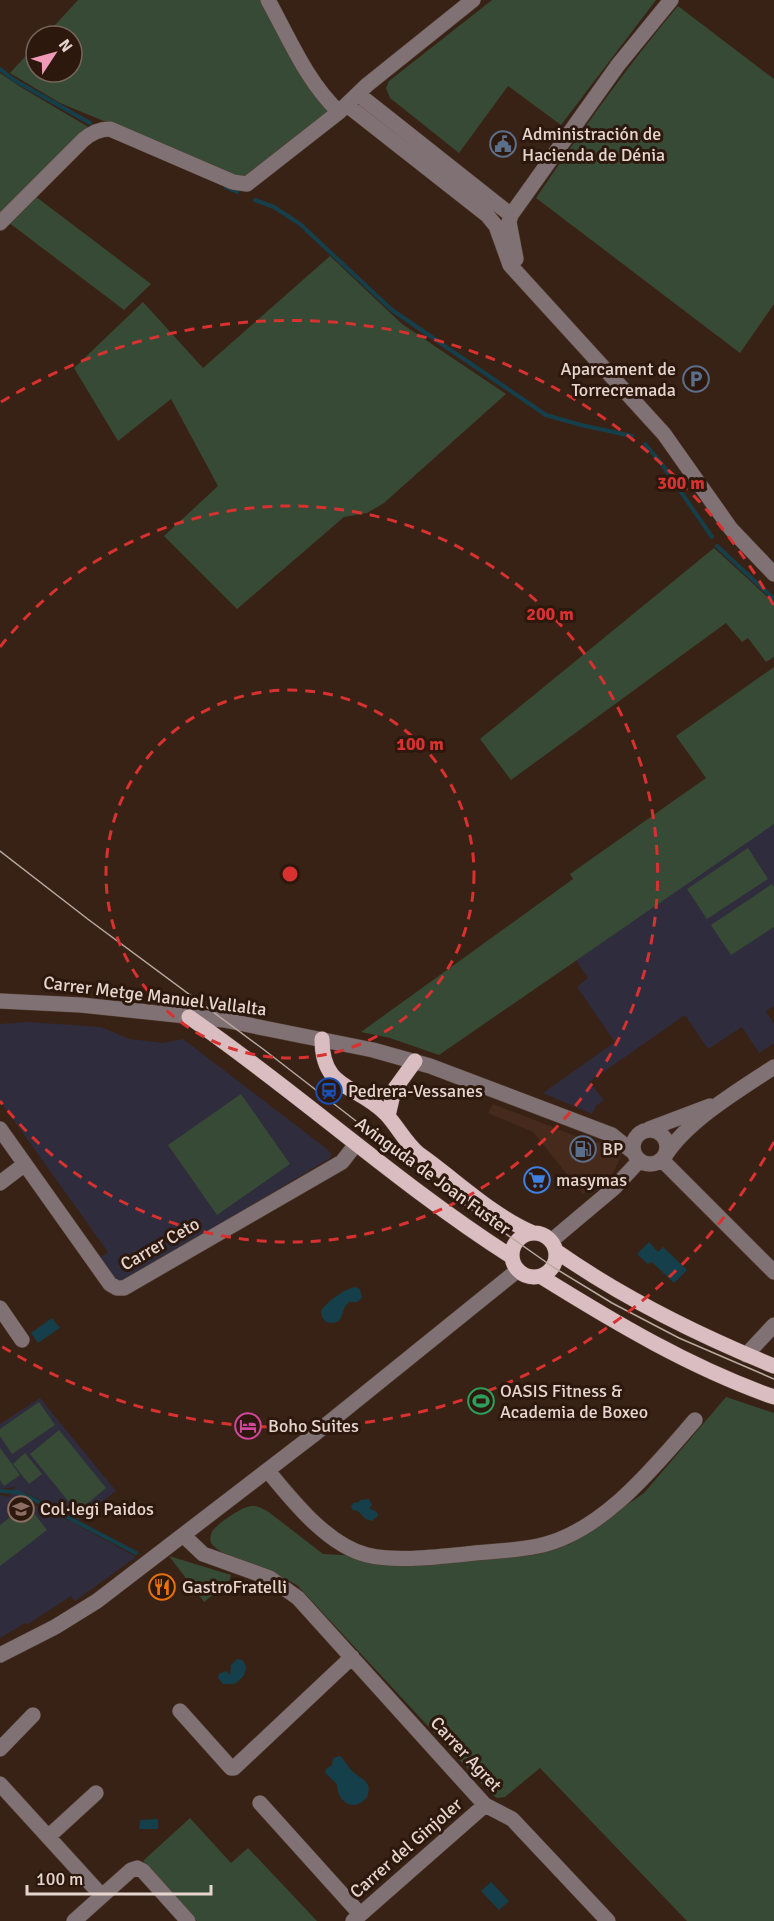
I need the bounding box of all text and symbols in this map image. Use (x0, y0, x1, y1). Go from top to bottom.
north arrow (24, 24, 84, 84)
text: N (54, 35, 77, 56)
place label: Administración de Hacienda de Dénia (522, 123, 665, 166)
public building icon: Administración de Hacienda de Dénia (488, 129, 518, 159)
place label: Aparcament de Torrecremada (560, 358, 676, 401)
parking icon: Aparcament de Torrecremada (681, 364, 711, 394)
text: 300 m (657, 472, 705, 494)
text: 200 m (526, 603, 574, 625)
text: 100 m (396, 733, 444, 755)
centre of rings (280, 864, 300, 884)
street label: Carrer Metge Manuel Vallalta (42, 971, 268, 1021)
station icon: Pedrera-Vessanes (314, 1076, 344, 1106)
place label: Pedrera-Vessanes (348, 1080, 483, 1102)
street label: Avinguda de Joan Fuster (351, 1112, 515, 1240)
fuel station icon: BP (568, 1134, 598, 1164)
place label: BP (602, 1138, 623, 1160)
supermarket icon: masymas (522, 1165, 552, 1195)
place label: masymas (556, 1169, 627, 1191)
street label: Carrer Ceto (117, 1213, 203, 1275)
place label: OASIS Fitness & Academia de Boxeo (500, 1380, 648, 1423)
sports icon: OASIS Fitness & Academia de Boxeo (466, 1386, 496, 1416)
hotel icon: Boho Suites (233, 1411, 263, 1441)
place label: Boho Suites (268, 1415, 359, 1437)
school or university icon: Col·legi Paidos (6, 1494, 36, 1524)
place label: Col·legi Paidos (40, 1498, 154, 1520)
restaurant icon: GastroFratelli (147, 1572, 177, 1602)
place label: GastroFratelli (182, 1576, 287, 1598)
street label: Carrer Agret (426, 1712, 506, 1796)
street label: Carrer del Ginjoler (345, 1793, 467, 1903)
scale bar (27, 1858, 212, 1896)
text: 100 m (36, 1868, 83, 1890)

